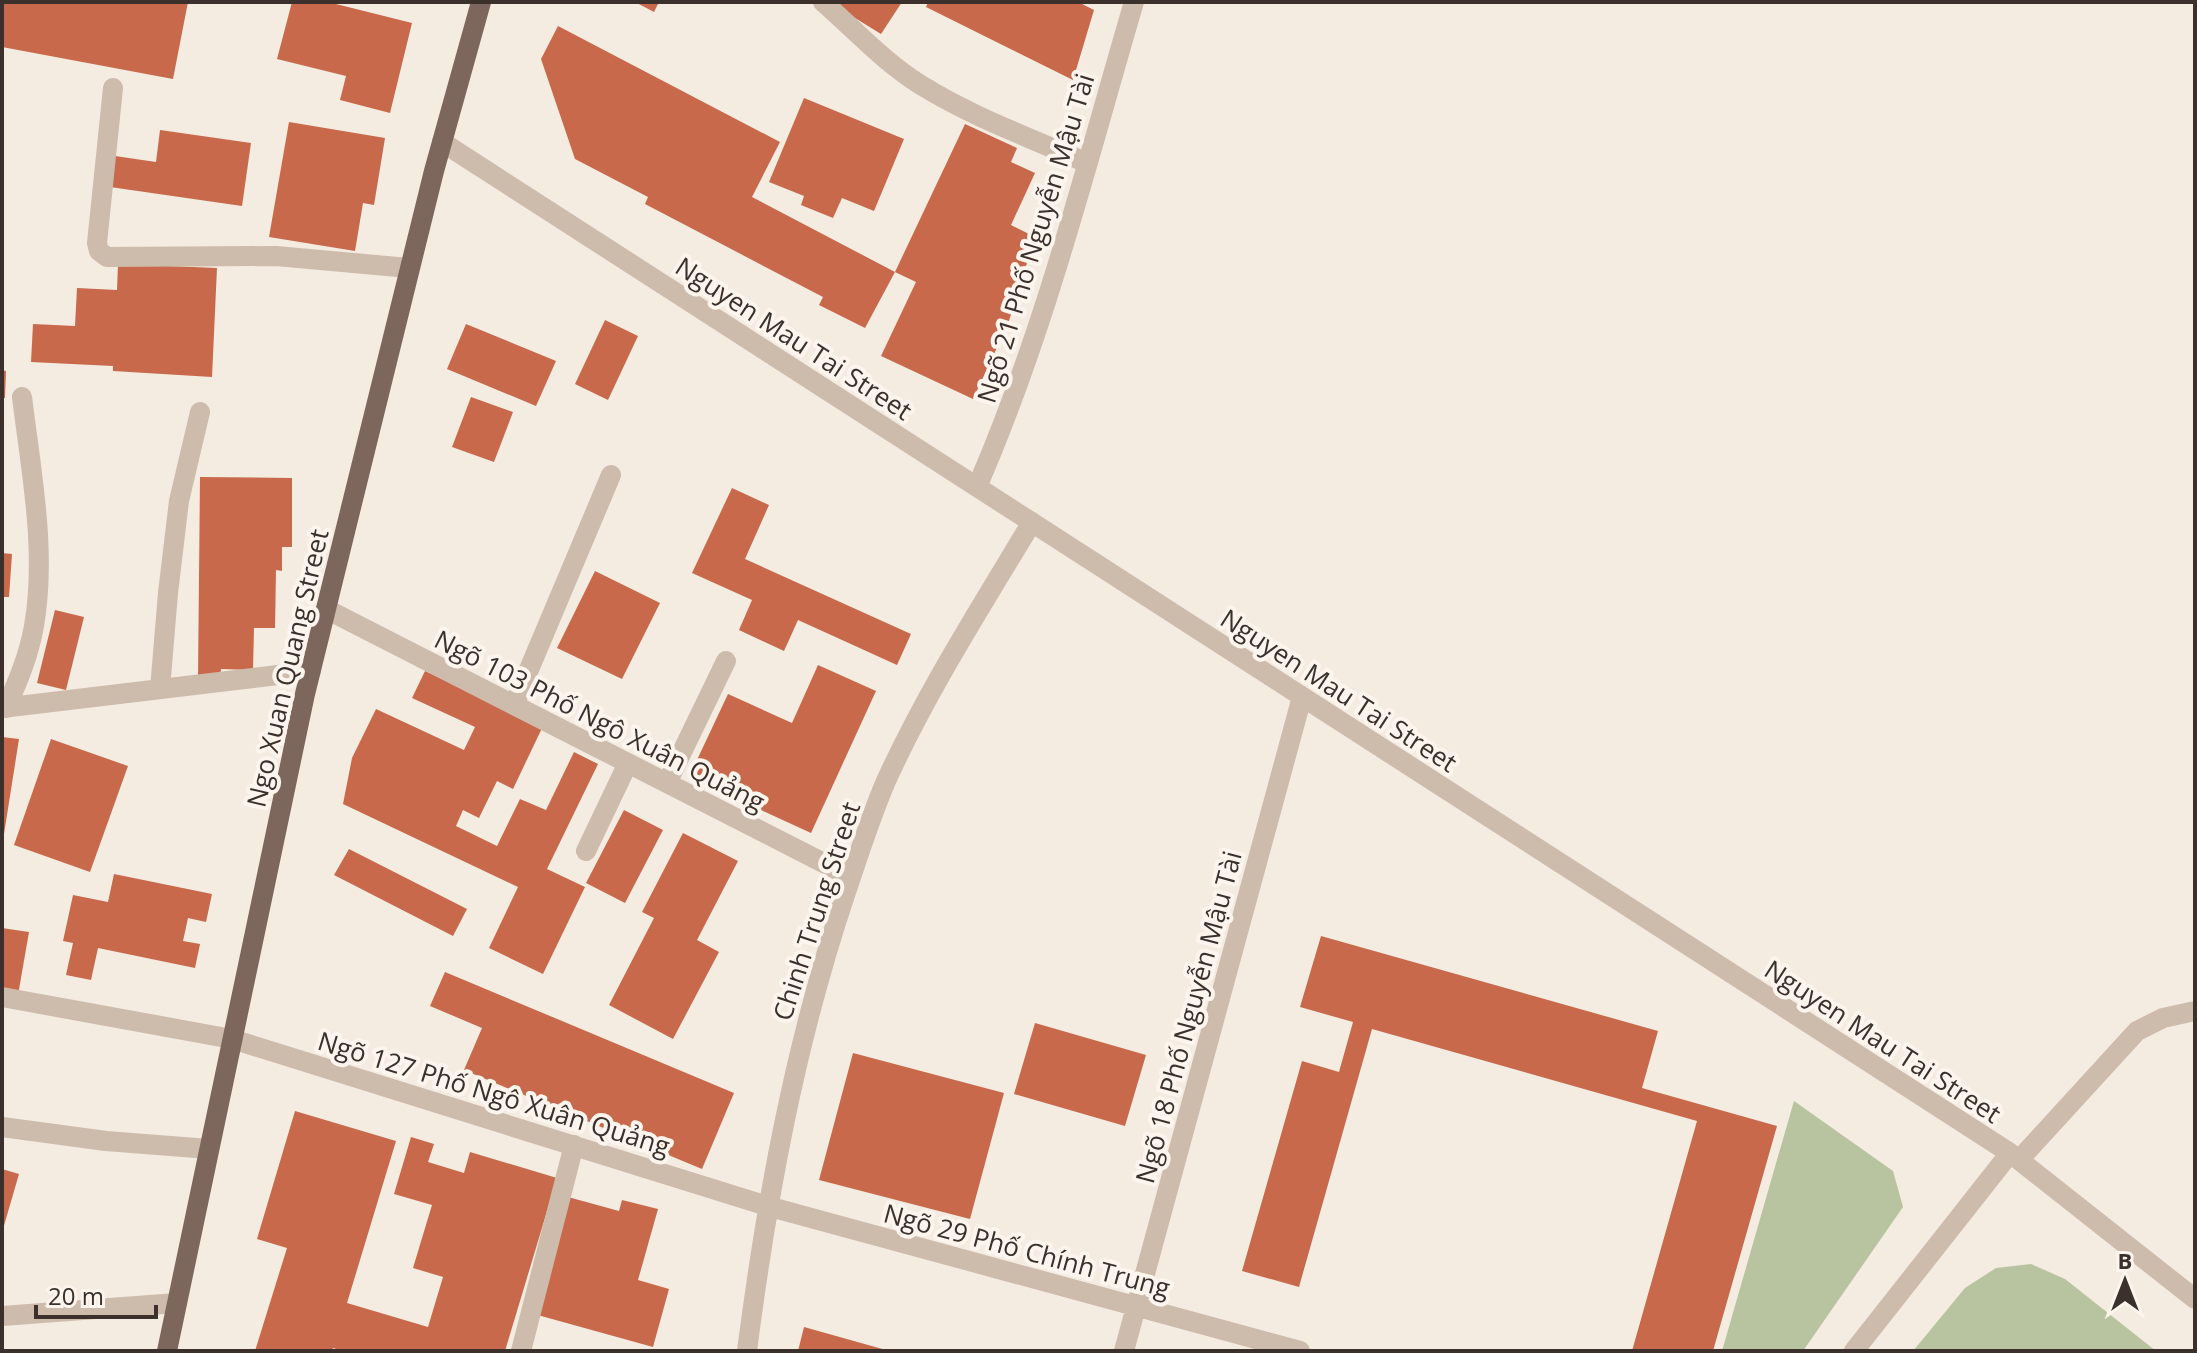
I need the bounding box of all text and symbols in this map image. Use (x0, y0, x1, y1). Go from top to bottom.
street label: Ngõ 21 Phố Nguyễn Mậu Tài (968, 69, 1102, 407)
street label: Nguyen Mau Tai Street (669, 248, 919, 428)
street label: Ngo Xuan Quang Street (237, 525, 337, 811)
street label: Nguyen Mau Tai Street (1214, 600, 1464, 780)
street label: Ngõ 103 Phố Ngô Xuân Quảng (429, 621, 771, 819)
street label: Chinh Trung Street (764, 797, 868, 1025)
street label: Ngõ 18 Phố Nguyễn Mậu Tài (1126, 847, 1250, 1187)
street label: Nguyen Mau Tai Street (1758, 951, 2008, 1131)
street label: Ngõ 127 Phố Ngô Xuân Quảng (314, 1022, 674, 1164)
street label: Ngõ 29 Phố Chính Trung (880, 1194, 1174, 1306)
north arrow (2085, 1241, 2165, 1321)
text: B (2118, 1245, 2132, 1275)
scale bar (36, 1269, 156, 1319)
text: 20 m (48, 1279, 104, 1312)

